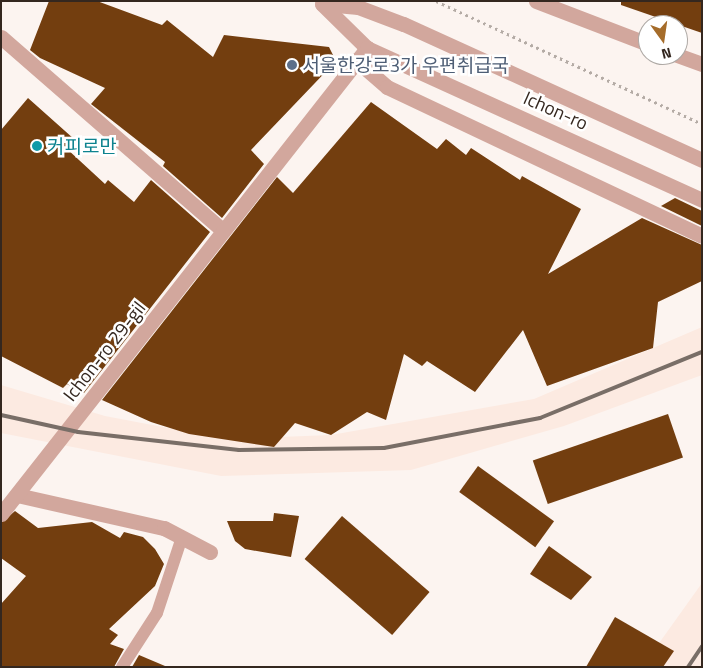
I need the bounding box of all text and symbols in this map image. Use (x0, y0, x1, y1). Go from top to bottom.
north arrow (638, 15, 688, 65)
text: N (659, 43, 674, 65)
place label: 서울한강로3가 우편취급국 (302, 54, 509, 76)
marker: 서울한강로3가 우편취급국 (286, 59, 298, 71)
street label: Ichon-ro (520, 86, 592, 134)
place label: 커피로만 (47, 135, 117, 157)
marker: 커피로만 (31, 140, 43, 152)
street label: Ichon-ro 29-gil (58, 297, 150, 405)

